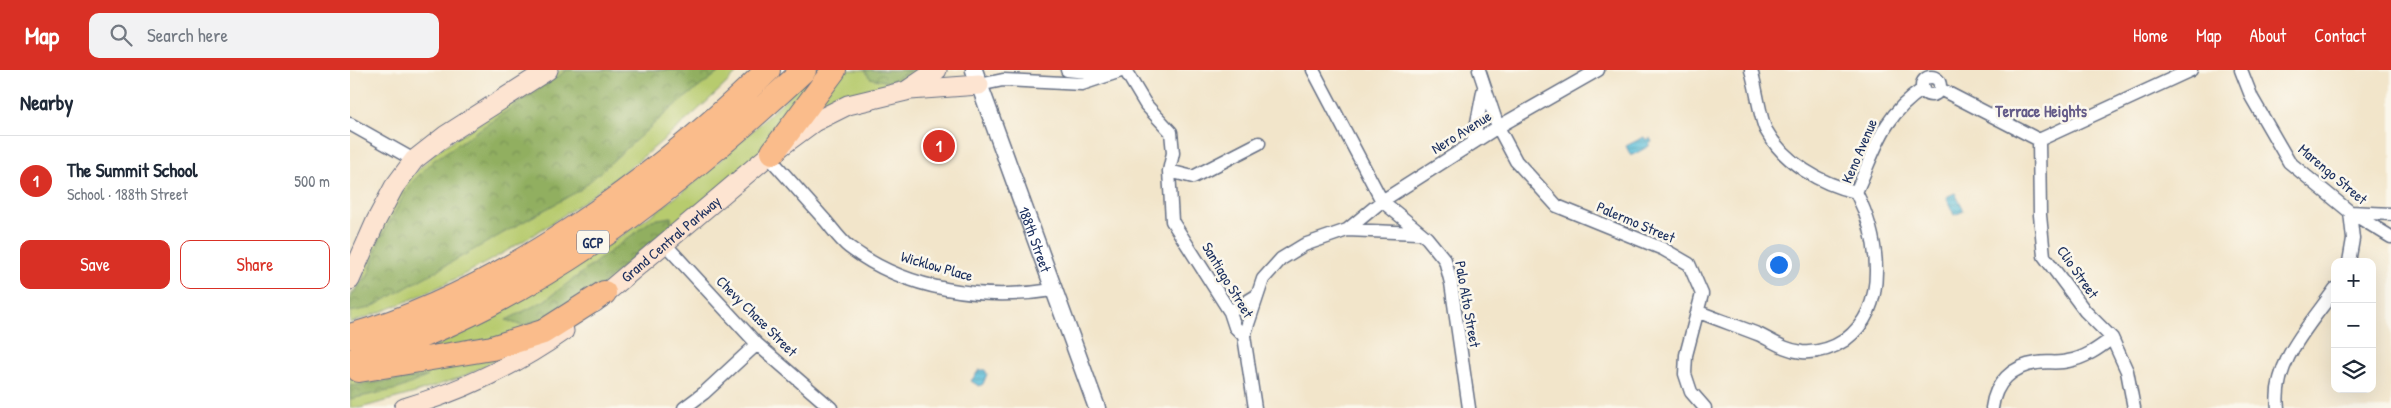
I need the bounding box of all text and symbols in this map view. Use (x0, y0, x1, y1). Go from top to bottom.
search box (89, 13, 439, 58)
text: Map (25, 19, 59, 51)
icon: search (107, 21, 135, 49)
text: Search here (147, 22, 228, 48)
text: Home (2133, 23, 2168, 48)
text: Map (2196, 23, 2221, 48)
text: About (2249, 23, 2286, 48)
text: Contact (2314, 23, 2366, 48)
text: Nearby (20, 88, 73, 117)
district label: Terrace Heights (1994, 100, 2088, 123)
street label: Nero Avenue (1427, 105, 1495, 159)
street label: Keno Avenue (1836, 116, 1882, 186)
pin: 1 (923, 127, 955, 165)
street label: Marengo Street (2294, 139, 2373, 210)
text: The Summit School (67, 157, 198, 183)
text: 1 (33, 170, 39, 192)
text: 500 m (294, 170, 330, 192)
text: School · 188th Street (67, 183, 188, 205)
street label: Grand Central Parkway (616, 190, 725, 287)
street label: Palermo Street (1593, 196, 1679, 248)
street label: 188th Street (1014, 203, 1057, 276)
road number: GCP (577, 230, 609, 253)
street label: Santiago Street (1197, 238, 1259, 323)
button: Save (20, 240, 170, 289)
button: Share (180, 240, 330, 289)
street label: Clio Street (2052, 241, 2104, 303)
street label: Wicklow Place (899, 246, 975, 286)
your location (1766, 252, 1792, 278)
map controls (2331, 258, 2376, 393)
button: + (2331, 258, 2376, 303)
street label: Palo Alto Street (1450, 259, 1486, 350)
street label: Chevy Chase Street (712, 271, 803, 362)
button: − (2331, 303, 2376, 348)
button: layers (2331, 348, 2376, 393)

